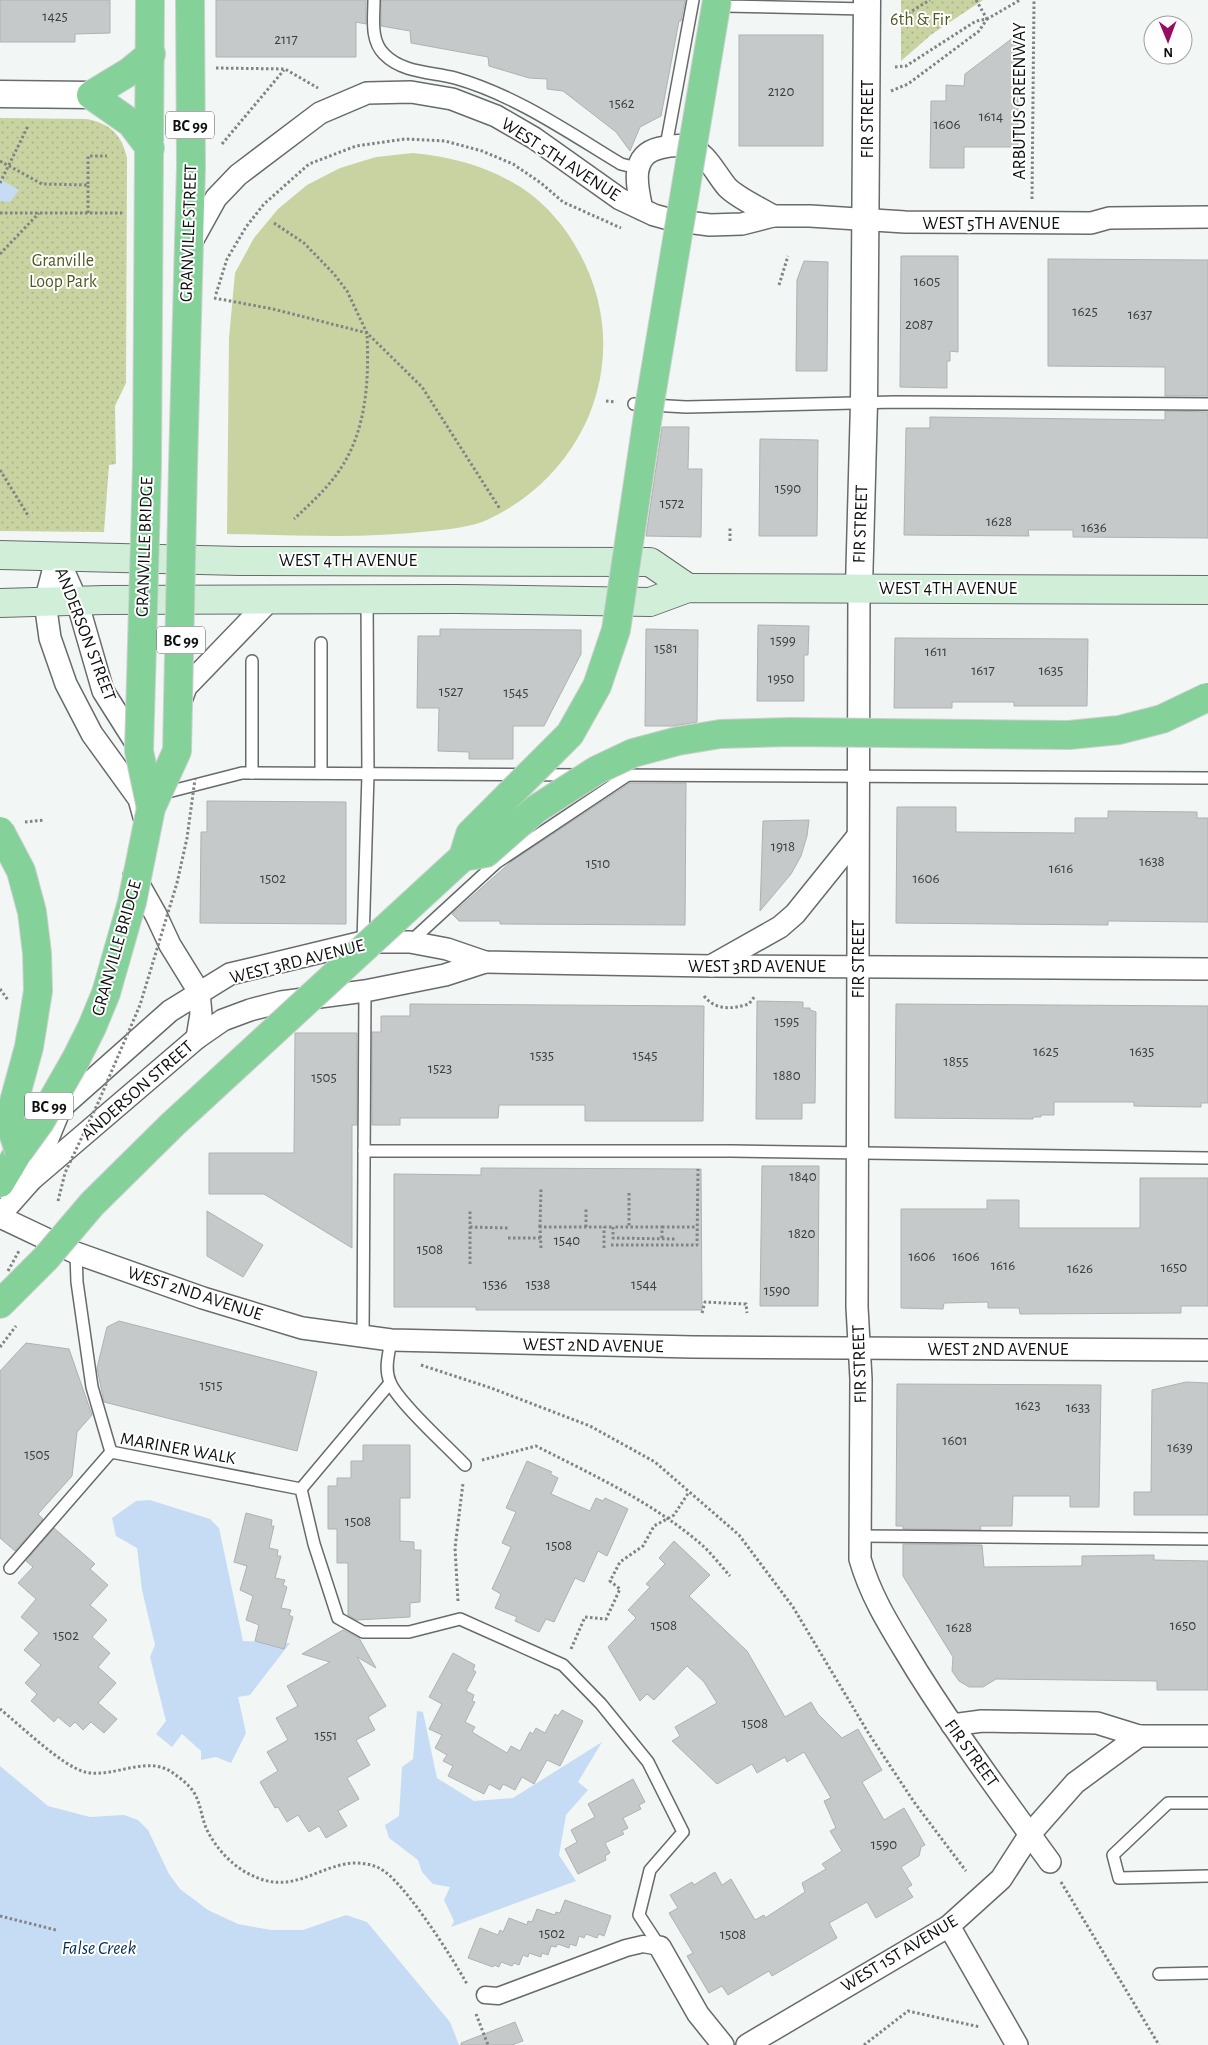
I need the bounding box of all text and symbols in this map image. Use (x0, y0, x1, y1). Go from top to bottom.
house number: 1425 (42, 9, 68, 24)
park label: 6th & Fir (890, 11, 950, 29)
north arrow (1143, 15, 1193, 65)
street label: ARBUTUS GREENWAY (1011, 22, 1029, 180)
house number: 2117 (274, 32, 298, 47)
text: N (1163, 45, 1173, 59)
street label: FIR STREET (859, 79, 877, 158)
house number: 2120 (768, 84, 794, 99)
house number: 1562 (609, 96, 635, 111)
house number: 1614 (979, 109, 1003, 124)
road number: BC 99 (166, 112, 214, 138)
street label: WEST 5TH AVENUE (498, 115, 623, 205)
house number: 1606 (933, 117, 961, 132)
street label: GRANVILLE STREET (178, 164, 200, 302)
street label: WEST 5TH AVENUE (922, 215, 1060, 233)
park label: Granville Loop Park (29, 252, 98, 291)
house number: 1605 (914, 274, 940, 289)
house number: 1625 (1072, 304, 1098, 319)
house number: 1637 (1128, 307, 1152, 322)
house number: 2087 (905, 317, 933, 332)
street label: GRANVILLE BRIDGE (134, 476, 156, 617)
house number: 1590 (775, 481, 801, 496)
street label: FIR STREET (851, 484, 871, 564)
house number: 1572 (660, 496, 684, 511)
house number: 1628 (986, 514, 1012, 529)
house number: 1636 (1081, 520, 1107, 535)
street label: WEST 4TH AVENUE (279, 552, 418, 570)
street label: ANDERSON STREET (51, 565, 119, 704)
street label: WEST 4TH AVENUE (879, 580, 1018, 598)
road number: BC 99 (157, 626, 205, 654)
house number: 1599 (770, 633, 796, 648)
house number: 1581 (654, 641, 678, 656)
house number: 1611 (925, 644, 947, 659)
house number: 1617 (971, 663, 995, 678)
house number: 1635 (1039, 663, 1063, 678)
house number: 1950 (768, 671, 794, 686)
house number: 1527 (439, 684, 463, 699)
house number: 1545 (504, 685, 528, 700)
house number: 1918 (771, 839, 795, 854)
house number: 1638 (1139, 854, 1165, 869)
house number: 1510 (586, 856, 610, 871)
house number: 1616 (1049, 861, 1073, 876)
house number: 1502 (260, 871, 286, 886)
house number: 1606 (912, 871, 940, 886)
street label: GRANVILLE BRIDGE (89, 878, 145, 1018)
street label: FIR STREET (850, 919, 868, 998)
street label: WEST 3RD AVENUE (228, 936, 367, 987)
street label: WEST 3RD AVENUE (688, 958, 826, 976)
house number: 1595 (775, 1014, 799, 1029)
street label: ANDERSON STREET (78, 1037, 197, 1144)
house number: 1625 (1033, 1044, 1059, 1059)
house number: 1635 (1130, 1044, 1154, 1059)
house number: 1535 (530, 1048, 554, 1063)
house number: 1545 (633, 1048, 657, 1063)
house number: 1855 (944, 1054, 968, 1069)
house number: 1523 (428, 1061, 452, 1076)
house number: 1880 (773, 1068, 801, 1083)
house number: 1505 (311, 1070, 337, 1085)
road number: BC 99 (25, 1092, 73, 1120)
house number: 1840 (789, 1169, 817, 1184)
house number: 1820 (788, 1226, 816, 1241)
house number: 1540 (554, 1233, 580, 1248)
house number: 1508 (417, 1242, 443, 1257)
house number: 1606 (908, 1249, 936, 1264)
house number: 1606 (952, 1249, 980, 1264)
house number: 1616 (991, 1258, 1015, 1273)
house number: 1650 (1161, 1260, 1187, 1275)
house number: 1626 (1067, 1261, 1093, 1276)
street label: WEST 2ND AVENUE (125, 1264, 265, 1324)
house number: 1536 (483, 1277, 507, 1292)
house number: 1538 (526, 1277, 550, 1292)
house number: 1544 (631, 1277, 657, 1292)
house number: 1590 (764, 1283, 790, 1298)
street label: FIR STREET (850, 1324, 870, 1404)
street label: WEST 2ND AVENUE (522, 1336, 664, 1356)
street label: WEST 2ND AVENUE (928, 1341, 1069, 1359)
house number: 1515 (200, 1378, 222, 1393)
house number: 1623 (1015, 1398, 1041, 1413)
house number: 1633 (1066, 1400, 1090, 1415)
street label: MARINER WALK (119, 1430, 237, 1468)
house number: 1601 (942, 1433, 968, 1448)
house number: 1639 (1167, 1440, 1193, 1455)
house number: 1505 (24, 1447, 50, 1462)
house number: 1508 (345, 1514, 371, 1529)
house number: 1508 (546, 1538, 572, 1553)
house number: 1508 (651, 1618, 677, 1633)
house number: 1650 (1170, 1618, 1196, 1633)
house number: 1628 (946, 1620, 972, 1635)
house number: 1502 (53, 1628, 79, 1643)
house number: 1508 (742, 1716, 768, 1731)
street label: FIR STREET (941, 1716, 1002, 1791)
house number: 1551 (315, 1728, 337, 1743)
house number: 1590 (871, 1837, 897, 1852)
street label: WEST 1ST AVENUE (838, 1912, 961, 1996)
house number: 1502 (539, 1926, 565, 1941)
house number: 1508 (720, 1927, 746, 1942)
water label: False Creek (62, 1939, 137, 1958)

